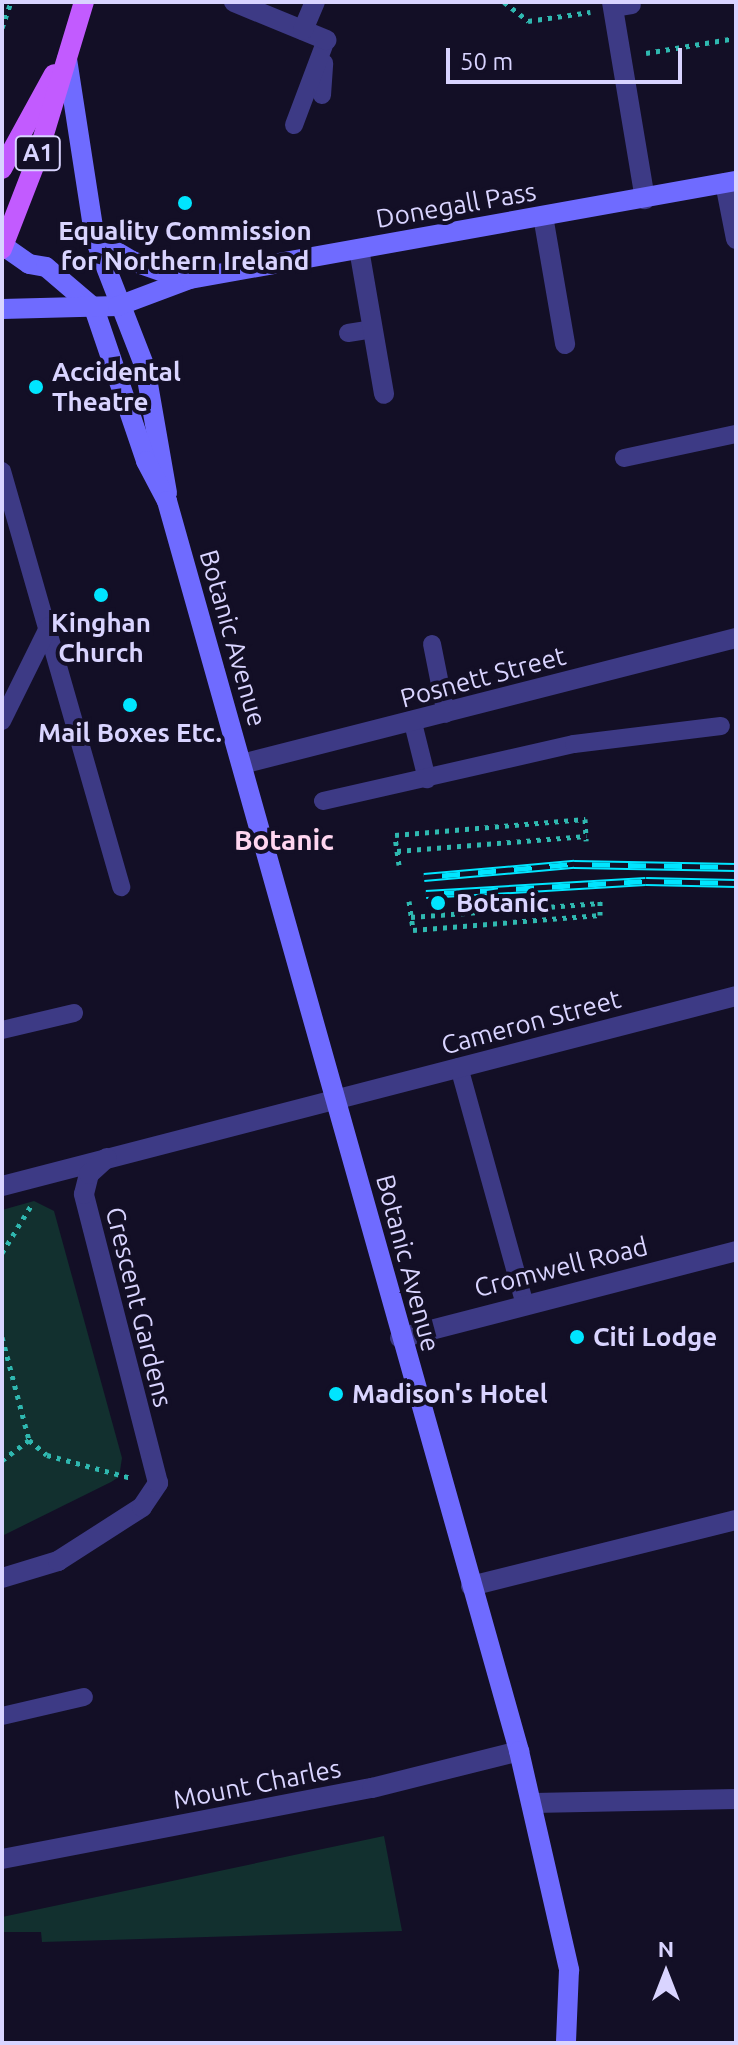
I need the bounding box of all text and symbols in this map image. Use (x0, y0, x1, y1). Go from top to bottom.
scale bar (450, 32, 686, 82)
text: 50 m (460, 48, 513, 75)
road number: A1 (14, 133, 62, 173)
street label: Donegall Pass (374, 176, 538, 234)
marker: Equality Commission for Northern Ireland (176, 194, 194, 212)
place label: Equality Commission for Northern Ireland (58, 215, 312, 276)
place label: Accidental Theatre (52, 356, 181, 418)
marker: Accidental Theatre (27, 378, 45, 396)
street label: Botanic Avenue (193, 546, 273, 730)
marker: Kinghan Church (92, 586, 110, 604)
place label: Kinghan Church (51, 607, 151, 668)
street label: Posnett Street (397, 640, 569, 714)
marker: Mail Boxes Etc. (121, 696, 139, 714)
place label: Mail Boxes Etc. (38, 717, 222, 749)
district label: Botanic (234, 823, 334, 857)
place label: Botanic (456, 887, 549, 919)
marker: Botanic (427, 892, 449, 914)
street label: Cameron Street (438, 983, 624, 1061)
street label: Botanic Avenue (369, 1171, 447, 1355)
street label: Crescent Gardens (99, 1204, 179, 1410)
street label: Cromwell Road (471, 1230, 651, 1304)
place label: Citi Lodge (593, 1321, 717, 1353)
marker: Citi Lodge (568, 1328, 586, 1346)
place label: Madison's Hotel (352, 1378, 548, 1410)
marker: Madison's Hotel (327, 1385, 345, 1403)
street label: Mount Charles (171, 1752, 343, 1816)
north arrow (626, 1933, 706, 2013)
text: N (658, 1936, 674, 1961)

